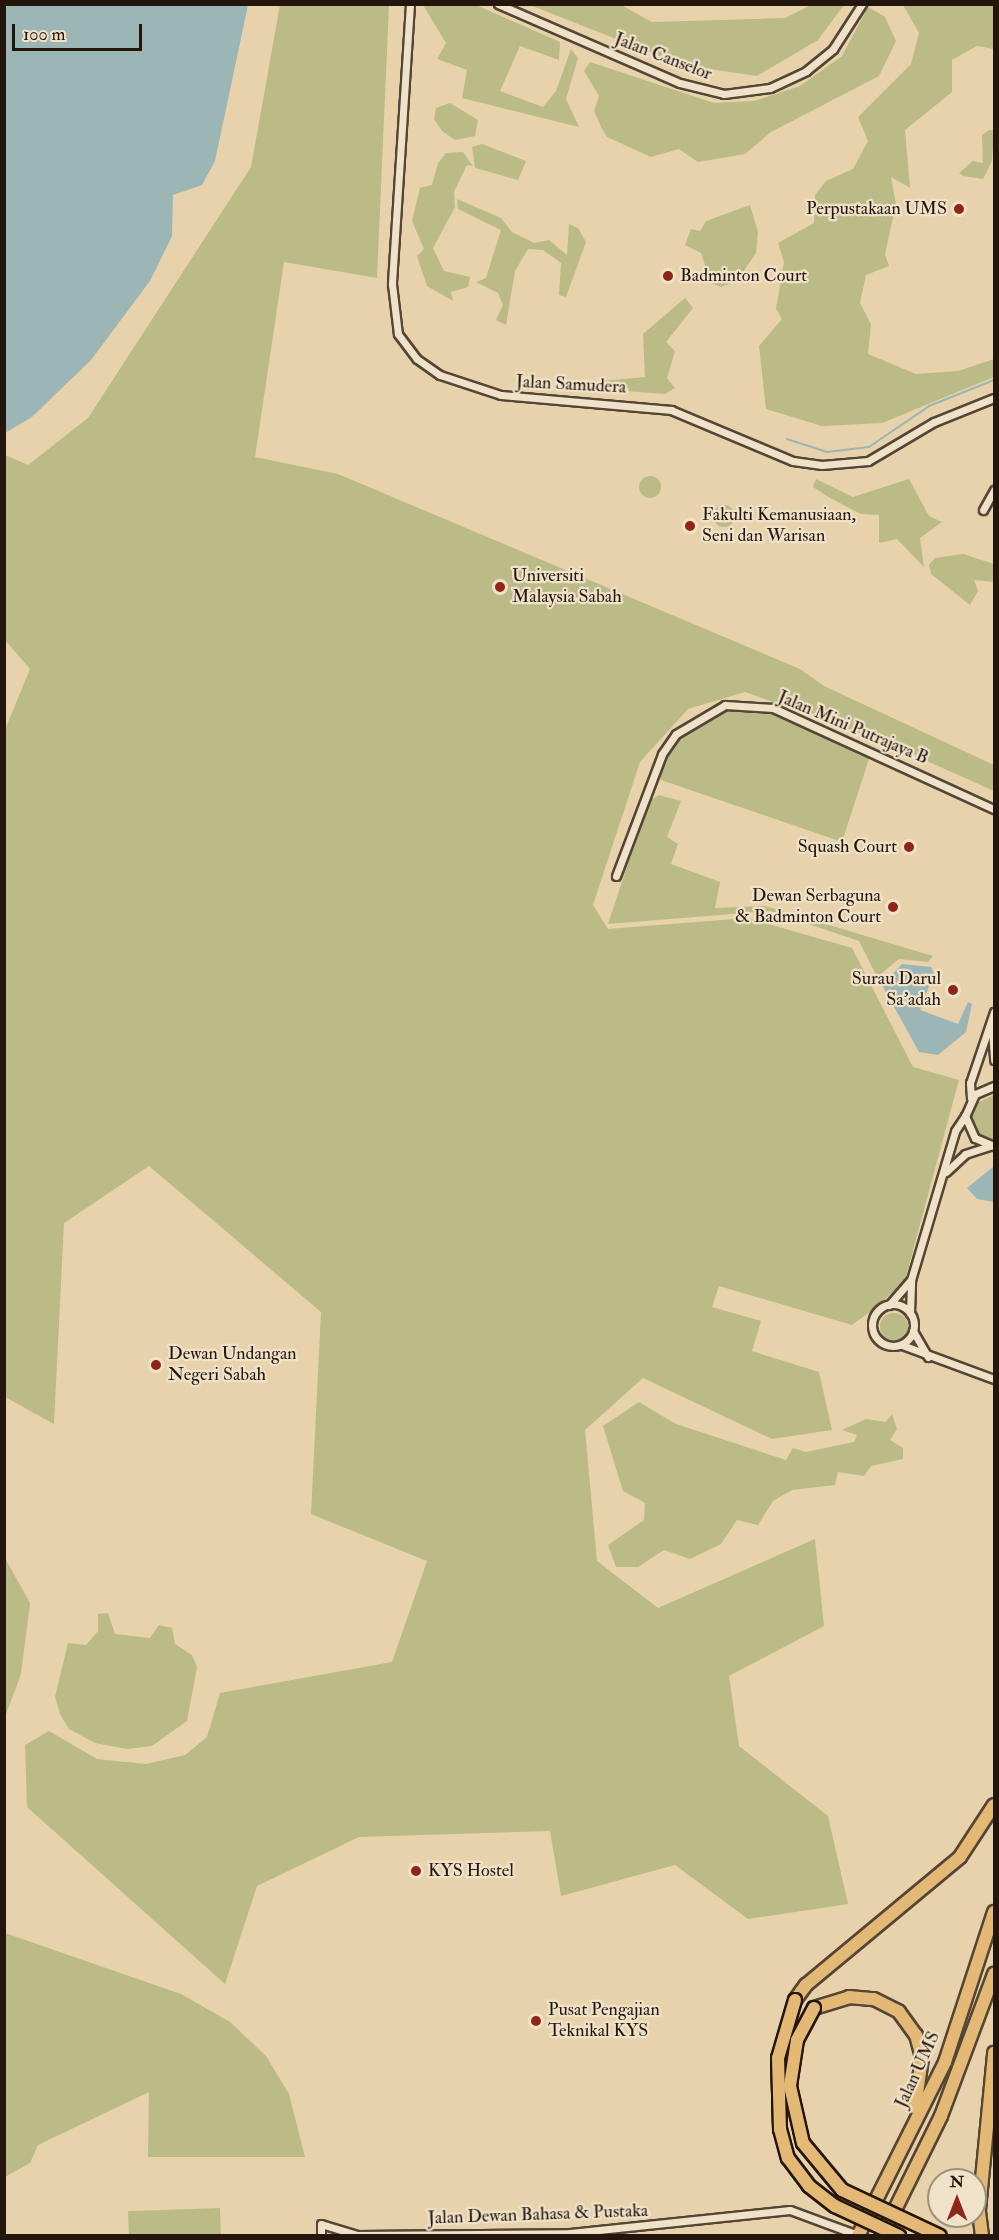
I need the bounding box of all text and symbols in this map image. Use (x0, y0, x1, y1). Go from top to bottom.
scale bar (15, 12, 146, 50)
text: 100 m (23, 23, 66, 46)
street label: Jalan Canselor (611, 29, 715, 85)
place label: Perpustakaan UMS (806, 198, 947, 220)
marker: Perpustakaan UMS (952, 202, 966, 216)
place label: Badminton Court (680, 265, 807, 287)
marker: Badminton Court (661, 269, 675, 283)
street label: Jalan Samudera (515, 371, 627, 399)
place label: Fakulti Kemanusiaan, Seni dan Warisan (702, 505, 856, 548)
marker: Fakulti Kemanusiaan, Seni dan Warisan (683, 519, 697, 533)
place label: Universiti Malaysia Sabah (512, 566, 622, 608)
marker: Universiti Malaysia Sabah (493, 580, 507, 594)
street label: Jalan Mini Putrajaya B (774, 687, 932, 769)
place label: Squash Court (798, 836, 897, 858)
marker: Squash Court (902, 840, 916, 854)
place label: Dewan Serbaguna & Badminton Court (735, 886, 881, 928)
marker: Dewan Serbaguna & Badminton Court (886, 900, 900, 914)
place label: Surau Darul Sa'adah (852, 969, 941, 1012)
marker: Surau Darul Sa'adah (946, 983, 960, 997)
place label: Dewan Undangan Negeri Sabah (168, 1344, 297, 1386)
marker: Dewan Undangan Negeri Sabah (149, 1358, 163, 1372)
place label: KYS Hostel (428, 1860, 514, 1882)
marker: KYS Hostel (409, 1864, 423, 1878)
place label: Pusat Pengajian Teknikal KYS (548, 2000, 660, 2042)
marker: Pusat Pengajian Teknikal KYS (529, 2014, 543, 2028)
street label: Jalan UMS (891, 2028, 945, 2112)
north arrow (927, 2168, 987, 2228)
text: N (950, 2172, 964, 2192)
street label: Jalan Dewan Bahasa & Pustaka (427, 2200, 649, 2230)

